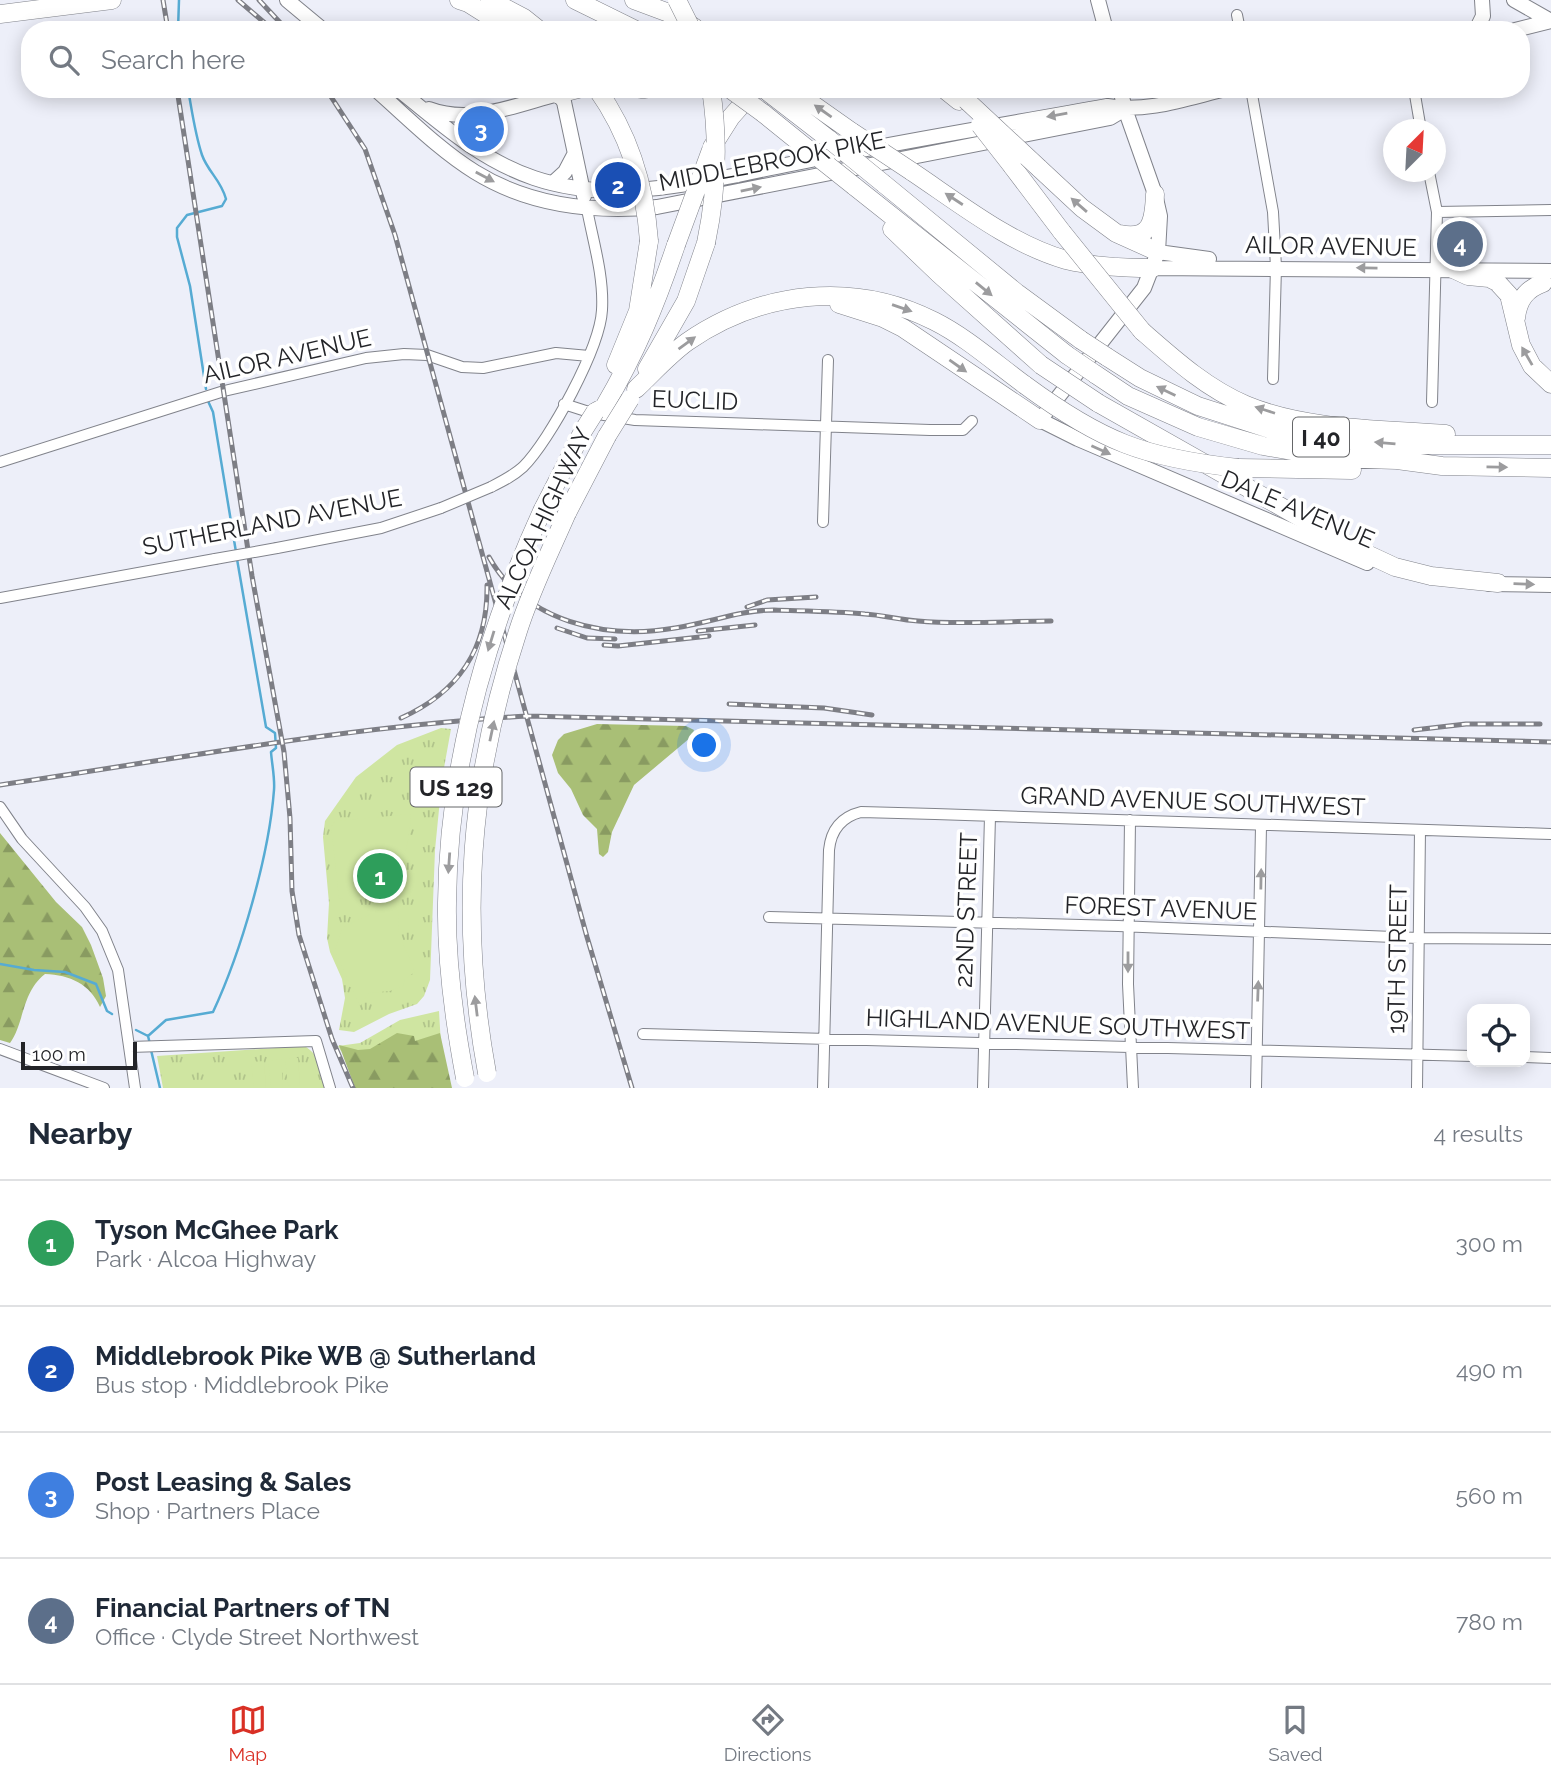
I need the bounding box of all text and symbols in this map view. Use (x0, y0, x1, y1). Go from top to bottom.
search box (21, 21, 1530, 98)
icon: search (45, 41, 83, 79)
text: Search here (101, 45, 245, 75)
pin: 3 (458, 103, 504, 155)
one-way arrow (814, 104, 832, 118)
one-way arrow (1046, 110, 1068, 121)
north arrow (1383, 119, 1446, 182)
street label: MIDDLEBROOK PIKE (656, 125, 888, 197)
pin: 2 (595, 159, 641, 211)
one-way arrow (476, 171, 496, 183)
one-way arrow (740, 183, 762, 194)
one-way arrow (945, 192, 963, 206)
one-way arrow (1070, 197, 1088, 213)
pin: 4 (1437, 218, 1483, 270)
street label: AILOR AVENUE (1245, 230, 1417, 262)
one-way arrow (1356, 263, 1378, 274)
one-way arrow (975, 282, 993, 297)
one-way arrow (892, 303, 913, 314)
street label: AILOR AVENUE (200, 323, 374, 389)
one-way arrow (678, 336, 696, 350)
one-way arrow (1521, 346, 1533, 366)
one-way arrow (949, 359, 967, 373)
street label: EUCLID (651, 384, 739, 416)
one-way arrow (1156, 385, 1176, 396)
one-way arrow (1254, 405, 1275, 415)
road number: I 40 (1293, 418, 1349, 457)
street label: ALCOA HIGHWAY (488, 422, 598, 613)
one-way arrow (1374, 438, 1396, 449)
one-way arrow (1091, 444, 1112, 455)
one-way arrow (1486, 461, 1508, 473)
street label: DALE AVENUE (1217, 464, 1379, 554)
street label: SUTHERLAND AVENUE (140, 483, 404, 561)
one-way arrow (1514, 578, 1536, 590)
one-way arrow (485, 630, 495, 651)
one-way arrow (486, 720, 497, 742)
your location (687, 728, 721, 762)
road number: US 129 (410, 768, 502, 806)
street label: GRAND AVENUE SOUTHWEST (1020, 780, 1366, 822)
street label: 22ND STREET (949, 831, 983, 988)
pin: 1 (357, 850, 403, 902)
one-way arrow (443, 853, 454, 875)
one-way arrow (1255, 867, 1266, 889)
street label: 19TH STREET (1381, 884, 1413, 1034)
street label: FOREST AVENUE (1064, 890, 1258, 926)
one-way arrow (1122, 951, 1133, 973)
one-way arrow (1253, 980, 1264, 1002)
one-way arrow (471, 995, 482, 1017)
street label: HIGHLAND AVENUE SOUTHWEST (865, 1003, 1251, 1045)
map controls (1467, 1004, 1530, 1067)
button: locate (1467, 1004, 1530, 1067)
scale bar (21, 1039, 136, 1071)
text: 100 m (32, 1043, 86, 1065)
text: Nearby (28, 1116, 132, 1151)
text: 4 results (1434, 1120, 1523, 1147)
text: Tyson McGhee Park (95, 1215, 338, 1245)
text: 1 (45, 1230, 57, 1257)
text: 300 m (1456, 1230, 1523, 1257)
text: Park · Alcoa Highway (95, 1245, 316, 1272)
text: Middlebrook Pike WB @ Sutherland (95, 1341, 536, 1371)
text: 2 (45, 1356, 57, 1383)
text: 490 m (1456, 1356, 1523, 1383)
text: Bus stop · Middlebrook Pike (95, 1371, 389, 1398)
text: Post Leasing & Sales (95, 1467, 351, 1497)
text: 3 (45, 1482, 57, 1509)
text: 560 m (1456, 1482, 1523, 1509)
text: Shop · Partners Place (95, 1497, 320, 1524)
text: Financial Partners of TN (95, 1593, 390, 1623)
text: 4 (44, 1608, 58, 1635)
text: 780 m (1456, 1608, 1523, 1635)
text: Office · Clyde Street Northwest (95, 1623, 419, 1650)
tab: Map (228, 1701, 267, 1765)
tab: Directions (724, 1701, 812, 1765)
tab: Saved (1268, 1701, 1323, 1765)

